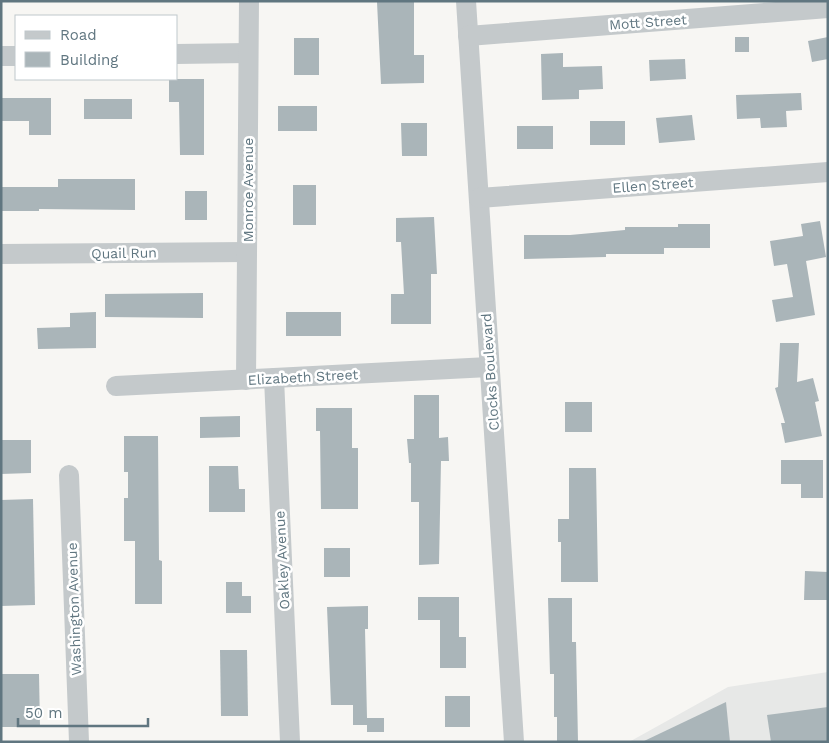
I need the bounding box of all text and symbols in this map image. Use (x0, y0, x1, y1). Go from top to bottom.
street label: Mott Street (609, 11, 688, 33)
legend (15, 15, 178, 80)
text: Road (60, 26, 97, 44)
text: Building (60, 51, 118, 69)
street label: Monroe Avenue (240, 138, 256, 242)
street label: Ellen Street (612, 174, 694, 196)
street label: Quail Run (91, 244, 157, 262)
street label: Clocks Boulevard (478, 313, 502, 431)
street label: Elizabeth Street (247, 366, 359, 388)
street label: Oakley Avenue (271, 510, 293, 610)
street label: Washington Avenue (64, 542, 84, 676)
scale bar (18, 696, 148, 728)
text: 50 m (25, 704, 62, 722)

